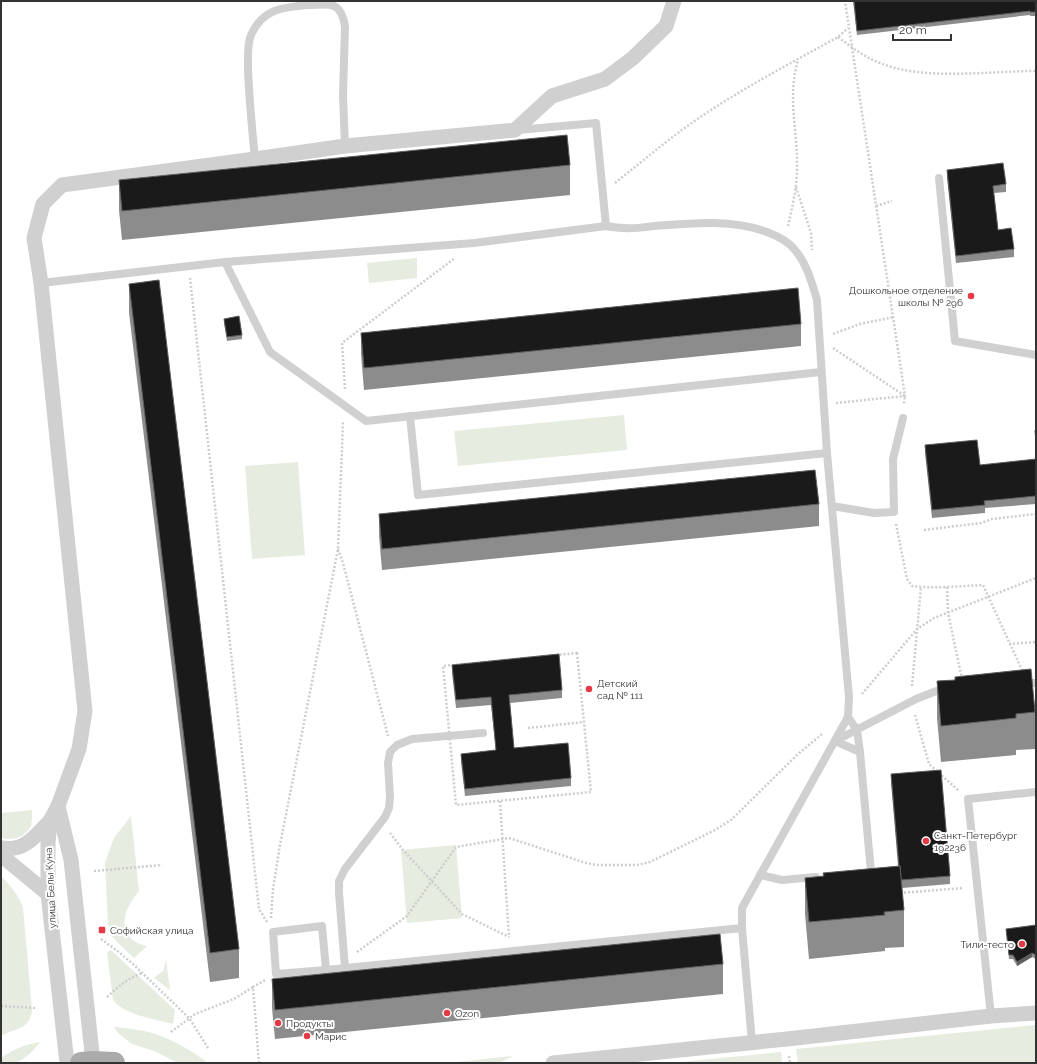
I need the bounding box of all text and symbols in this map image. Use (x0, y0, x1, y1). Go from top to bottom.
scale bar (893, 16, 951, 42)
text: 20 m (899, 23, 927, 37)
place label: Дошкольное отделение школы № 296 (849, 285, 963, 308)
marker: Дошкольное отделение школы № 296 (966, 291, 976, 301)
place label: Детский сад № 111 (597, 678, 644, 701)
marker: Детский сад № 111 (584, 684, 594, 694)
place label: Санкт-Петербург 192236 (934, 830, 1017, 853)
marker: Санкт-Петербург 192236 (921, 836, 931, 846)
street label: улица Белы Куна (43, 847, 58, 929)
marker: Софийская улица (97, 925, 107, 935)
place label: Софийская улица (110, 925, 194, 936)
place label: Тили-тесто (961, 939, 1014, 950)
marker: Тили-тесто (1017, 939, 1027, 949)
marker: Ozon (442, 1008, 452, 1018)
place label: Ozon (455, 1008, 479, 1019)
marker: Продукты (273, 1018, 283, 1028)
place label: Продукты (286, 1018, 333, 1029)
marker: Марис (302, 1031, 312, 1041)
place label: Марис (315, 1031, 347, 1042)

